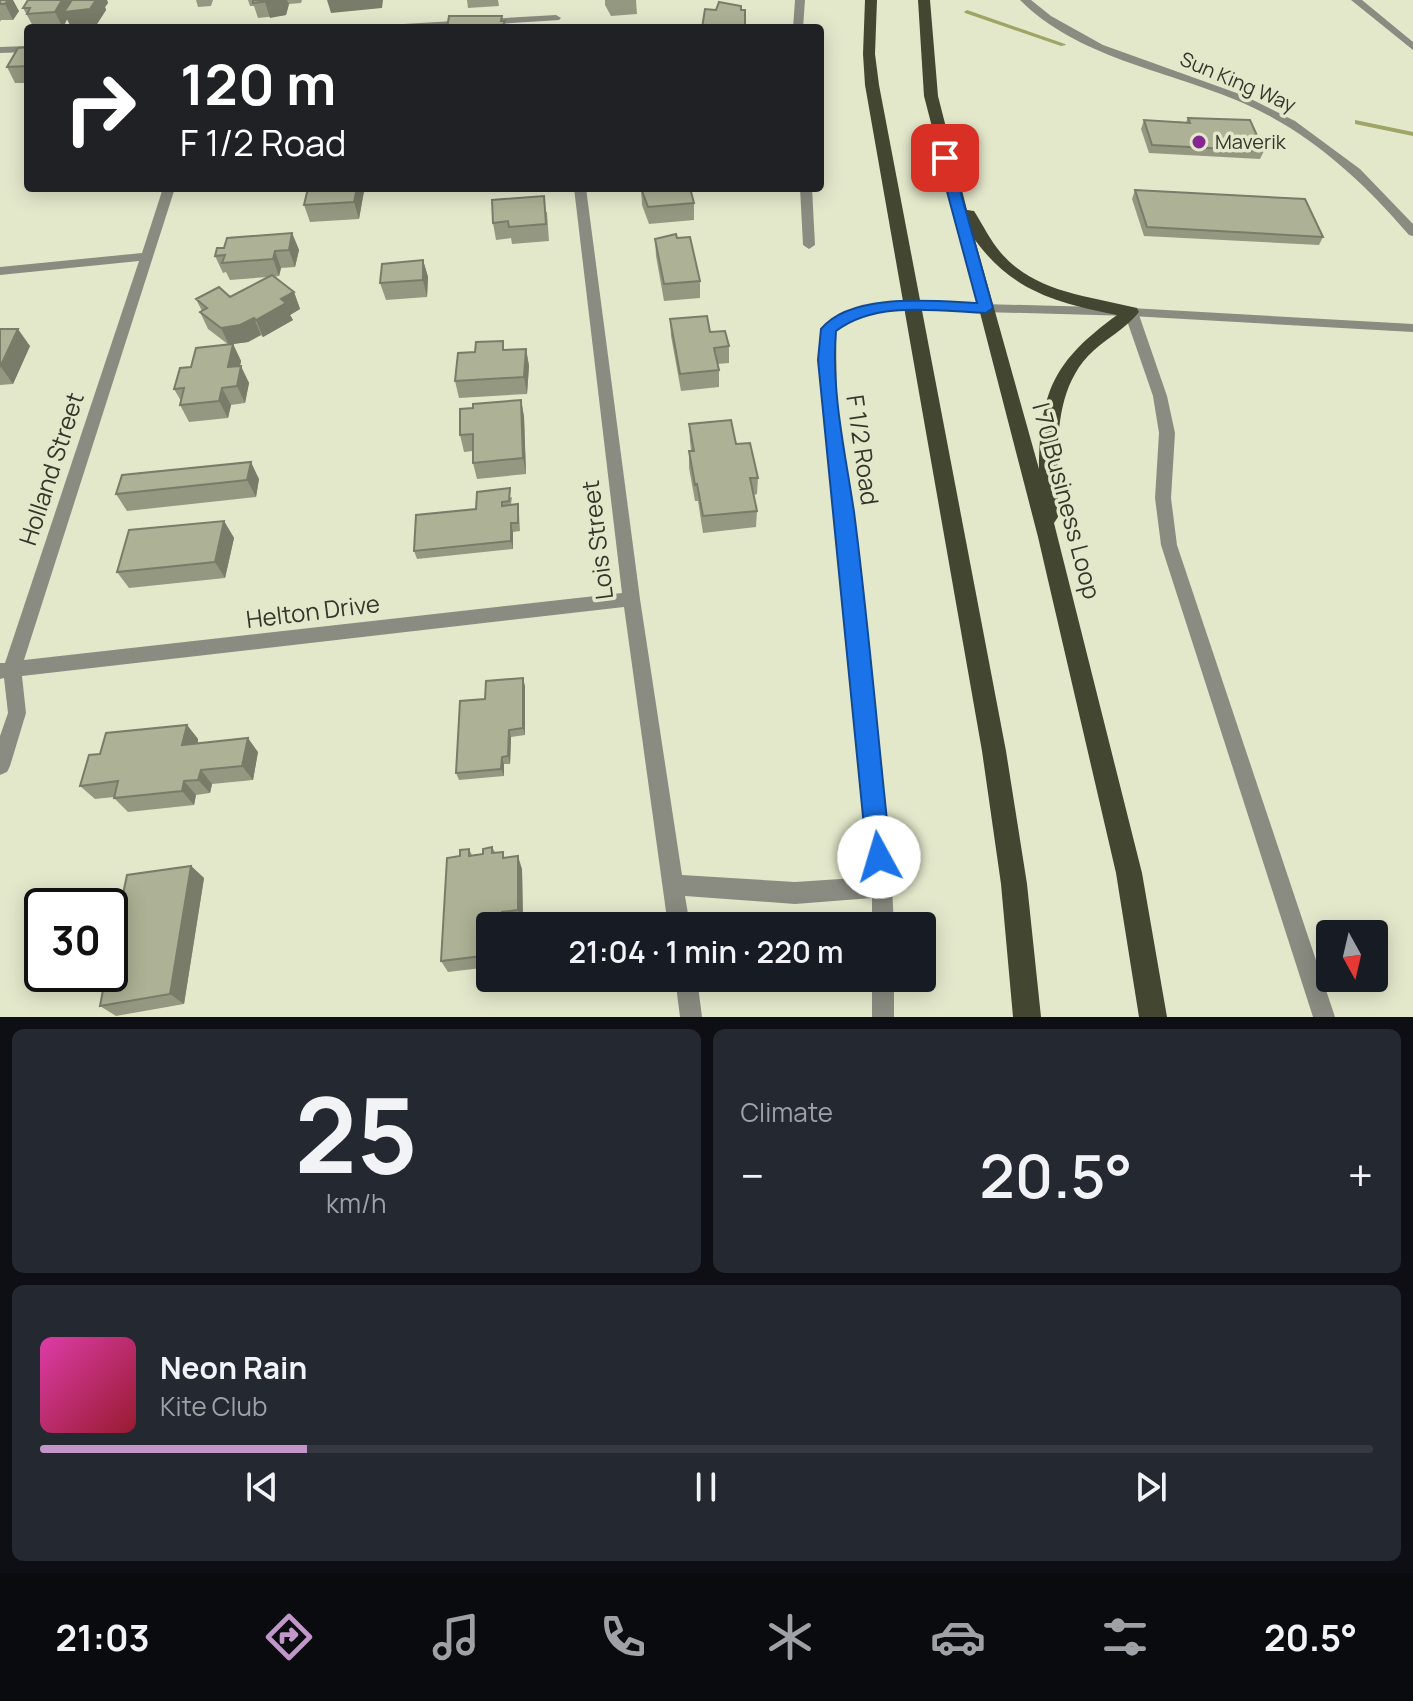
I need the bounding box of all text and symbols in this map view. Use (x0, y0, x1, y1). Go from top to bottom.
text: 120 m (180, 45, 336, 122)
street label: Sun King Way (1176, 45, 1301, 118)
icon: right (48, 56, 152, 160)
text: F 1/2 Road (180, 118, 346, 167)
pin (911, 124, 979, 192)
place label: Maverik (1215, 128, 1287, 155)
marker: Maverik (1190, 133, 1208, 151)
icon: arrive (923, 136, 967, 180)
street label: Holland Street (10, 388, 91, 549)
street label: F 1/2 Road (839, 393, 888, 507)
street label: I 70 Business Loop (1025, 399, 1110, 603)
street label: Lois Street (573, 479, 620, 602)
street label: Helton Drive (244, 586, 382, 635)
position arrow (837, 815, 921, 899)
speed limit sign: 30 (24, 888, 128, 992)
north arrow (1316, 920, 1388, 992)
map controls (1316, 920, 1388, 992)
text: 21:04 · 1 min · 220 m (568, 931, 844, 972)
text: 25 (295, 1062, 418, 1204)
text: Climate (741, 1094, 833, 1130)
text: 20.5° (979, 1134, 1132, 1216)
text: − (741, 1145, 764, 1205)
text: + (1348, 1145, 1373, 1205)
text: km/h (326, 1185, 386, 1221)
text: Neon Rain (160, 1347, 307, 1388)
text: Kite Club (160, 1388, 267, 1424)
icon: previous (240, 1465, 284, 1509)
icon: pause (684, 1465, 728, 1509)
icon: next (1129, 1465, 1173, 1509)
icon: directions (261, 1609, 317, 1665)
icon: music (428, 1609, 484, 1665)
icon: phone (595, 1609, 651, 1665)
icon: climate (762, 1609, 818, 1665)
icon: car (930, 1609, 986, 1665)
icon: filters (1097, 1609, 1153, 1665)
text: 21:03 (56, 1613, 150, 1662)
text: 20.5° (1264, 1613, 1357, 1662)

